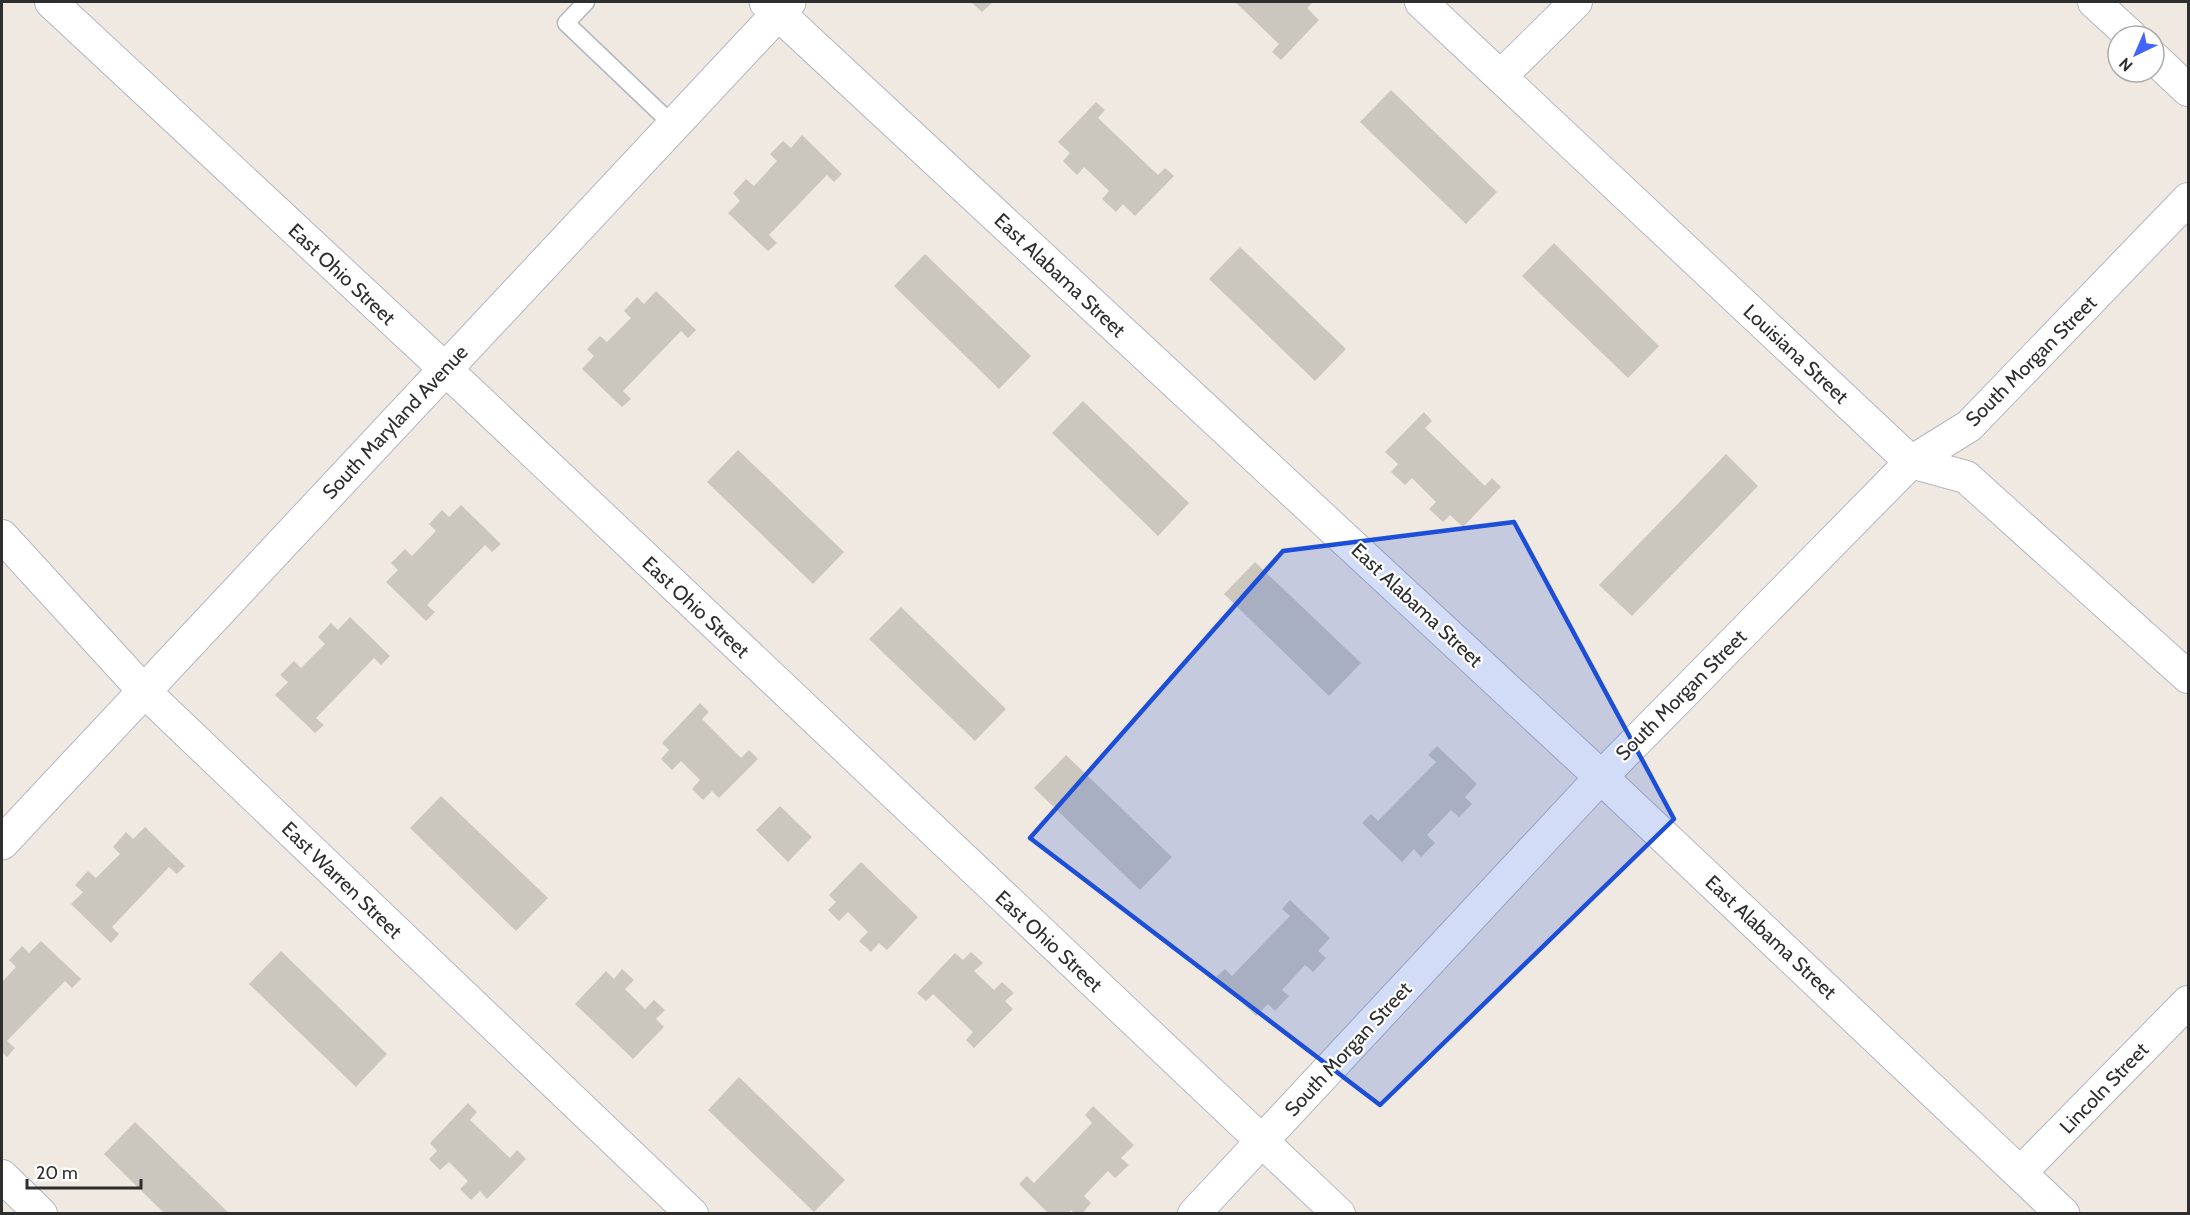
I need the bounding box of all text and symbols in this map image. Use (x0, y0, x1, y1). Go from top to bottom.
north arrow (2106, 24, 2166, 84)
text: N (2115, 54, 2137, 75)
street label: East Alabama Street (989, 208, 1131, 342)
street label: East Ohio Street (284, 218, 401, 330)
street label: South Morgan Street (1961, 290, 2102, 431)
street label: Louisiana Street (1739, 299, 1853, 409)
street label: South Maryland Avenue (317, 340, 473, 504)
street label: East Alabama Street (1346, 538, 1488, 672)
street label: East Ohio Street (638, 551, 755, 663)
street label: South Morgan Street (1611, 624, 1752, 765)
street label: East Warren Street (277, 817, 407, 944)
street label: East Alabama Street (1700, 870, 1842, 1004)
street label: East Ohio Street (991, 885, 1108, 997)
street label: South Morgan Street (1280, 977, 1417, 1121)
street label: Lincoln Street (2055, 1037, 2154, 1138)
scale bar (27, 1152, 141, 1190)
text: 20 m (36, 1162, 78, 1184)

